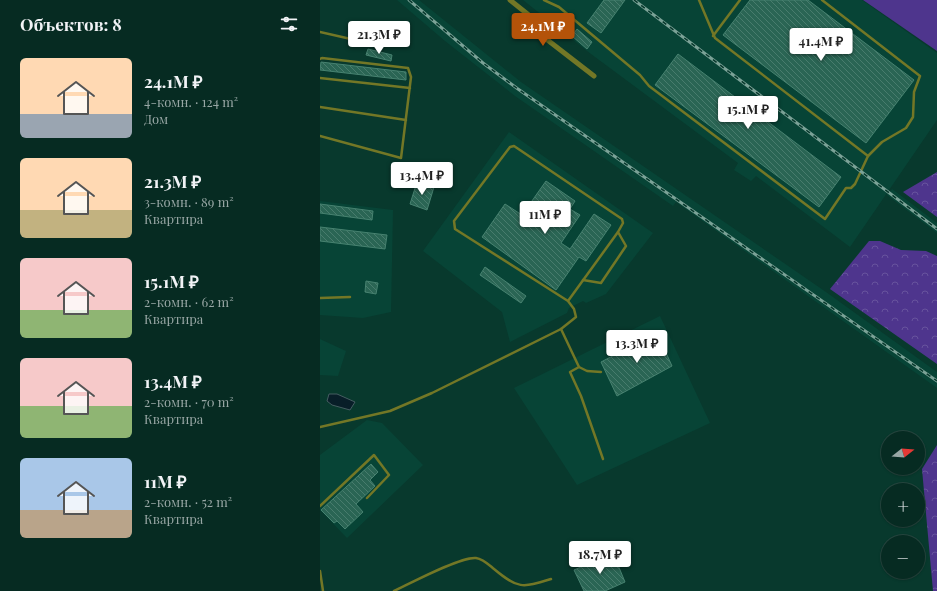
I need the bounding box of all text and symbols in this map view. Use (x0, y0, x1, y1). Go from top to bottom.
text: Объектов: 8 (20, 13, 122, 35)
icon: filters (278, 13, 300, 35)
pin: 24.1M ₽ (506, 13, 580, 47)
text: 24.1M ₽ (521, 17, 565, 34)
pin: 21.3M ₽ (342, 21, 416, 55)
text: 21.3M ₽ (357, 25, 401, 42)
pin: 41.4M ₽ (784, 28, 858, 62)
text: 41.4M ₽ (799, 32, 843, 49)
text: 24.1M ₽ (144, 70, 203, 92)
icon: home (52, 74, 100, 122)
text: 4-комн. · 124 m² (144, 93, 238, 110)
pin: 15.1M ₽ (711, 96, 785, 130)
text: 15.1M ₽ (727, 100, 769, 117)
text: Дом (144, 110, 168, 127)
pin: 13.4M ₽ (385, 162, 459, 196)
text: 13.4M ₽ (400, 166, 444, 183)
text: 21.3M ₽ (144, 170, 201, 192)
icon: home (52, 174, 100, 222)
text: 3-комн. · 89 m² (144, 193, 234, 210)
pin: 11M ₽ (517, 201, 573, 235)
text: 11M ₽ (529, 205, 561, 222)
text: Квартира (144, 210, 203, 227)
text: 15.1M ₽ (144, 270, 199, 292)
icon: home (52, 274, 100, 322)
text: 2-комн. · 62 m² (144, 293, 234, 310)
text: Квартира (144, 310, 203, 327)
pin: 13.3M ₽ (600, 330, 674, 364)
text: 13.3M ₽ (615, 334, 659, 351)
text: 13.4M ₽ (144, 370, 202, 392)
icon: home (52, 374, 100, 422)
text: 2-комн. · 70 m² (144, 393, 234, 410)
text: Квартира (144, 410, 203, 427)
north arrow (881, 431, 925, 475)
map controls (881, 431, 925, 579)
text: 11M ₽ (144, 470, 187, 492)
icon: home (52, 474, 100, 522)
button: + (881, 483, 925, 527)
text: 2-комн. · 52 m² (144, 493, 232, 510)
text: Квартира (144, 510, 203, 527)
button: − (881, 535, 925, 579)
pin: 18.7M ₽ (563, 541, 637, 575)
text: 18.7M ₽ (578, 545, 622, 562)

